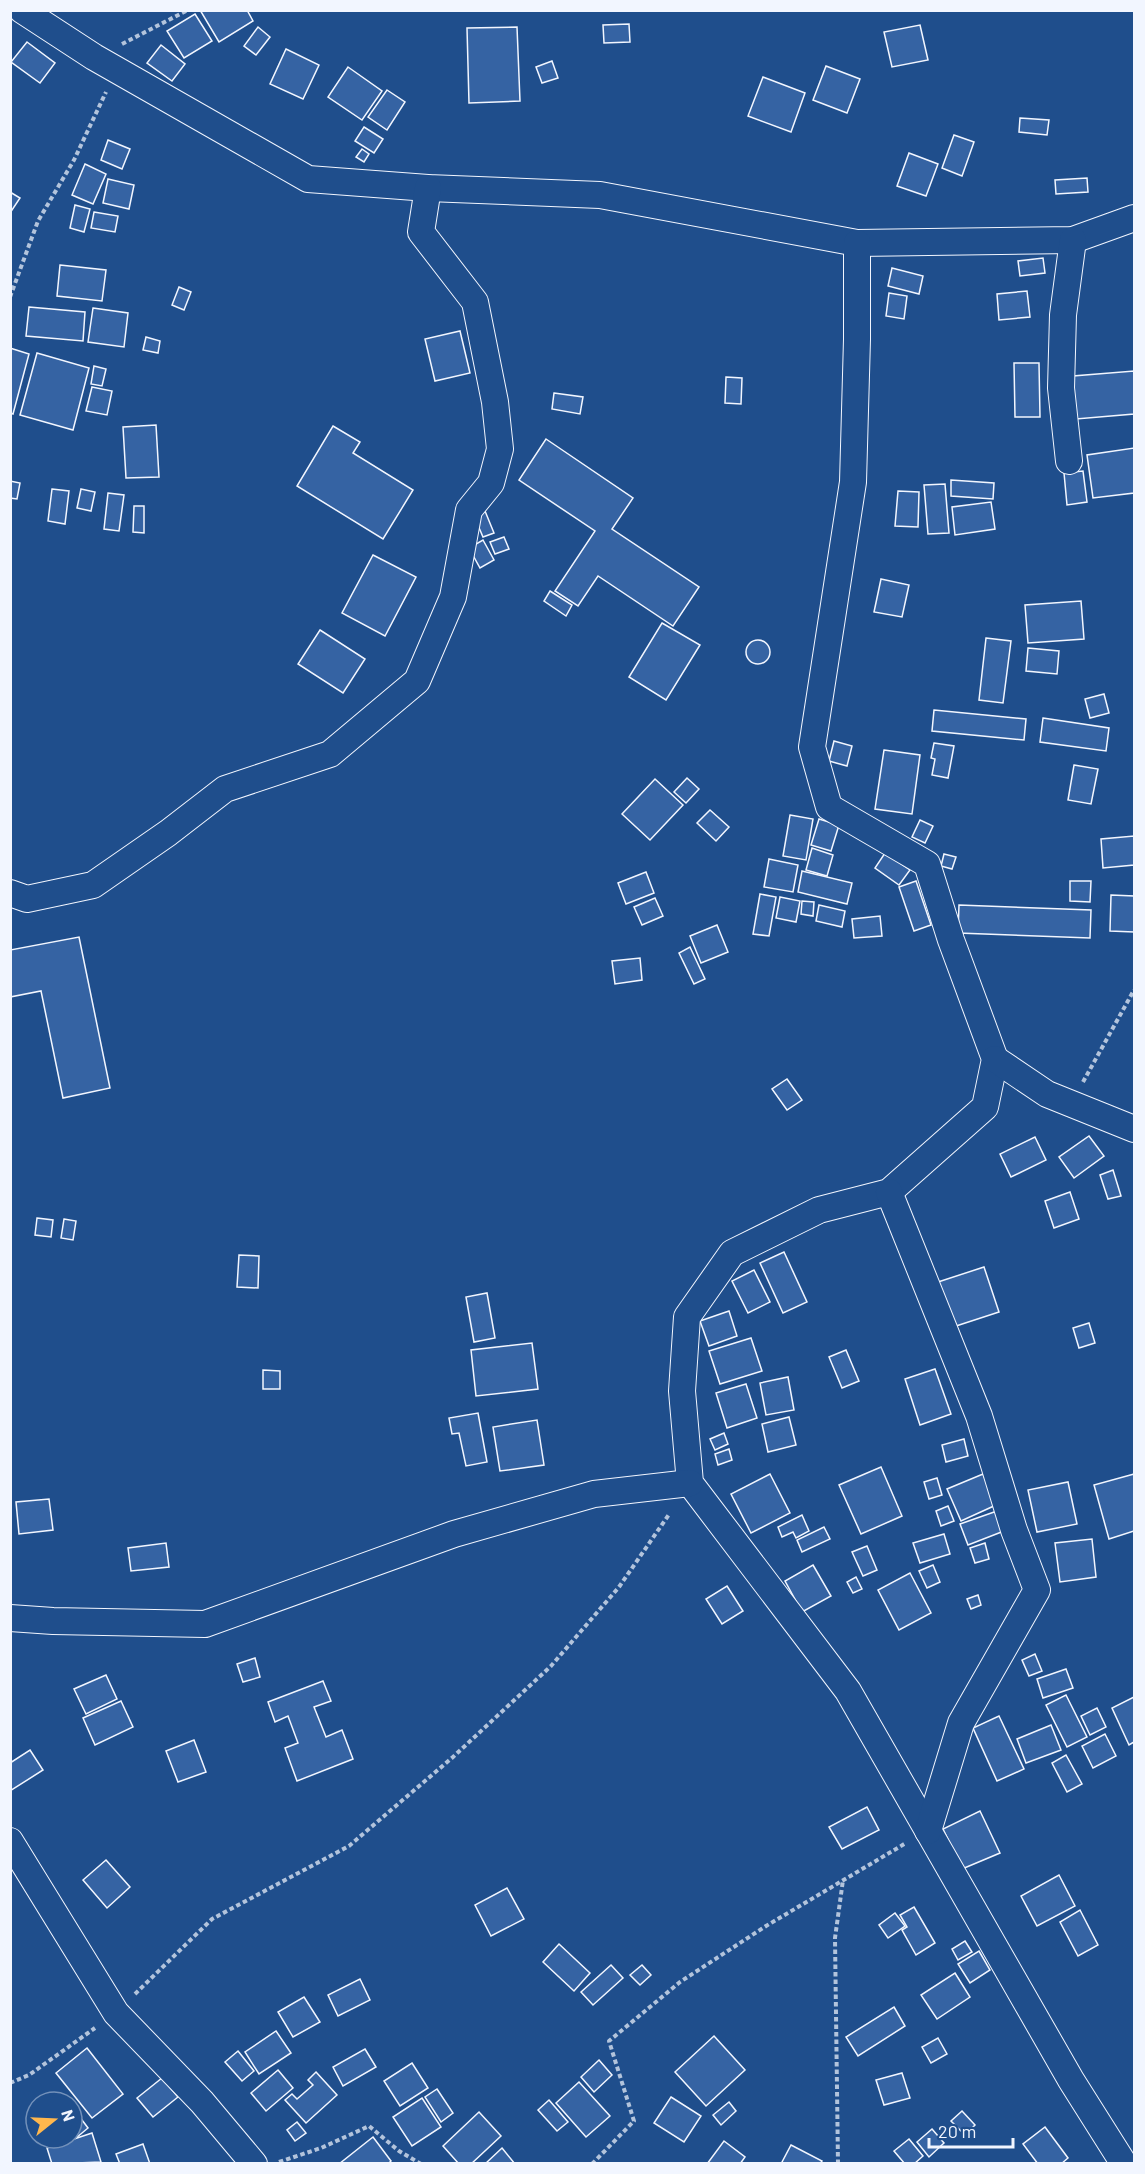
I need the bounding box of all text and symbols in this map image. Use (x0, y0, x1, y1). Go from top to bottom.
north arrow (24, 2090, 84, 2150)
text: N (58, 2107, 79, 2123)
scale bar (929, 2111, 1013, 2149)
text: 20 m (938, 2120, 976, 2142)

